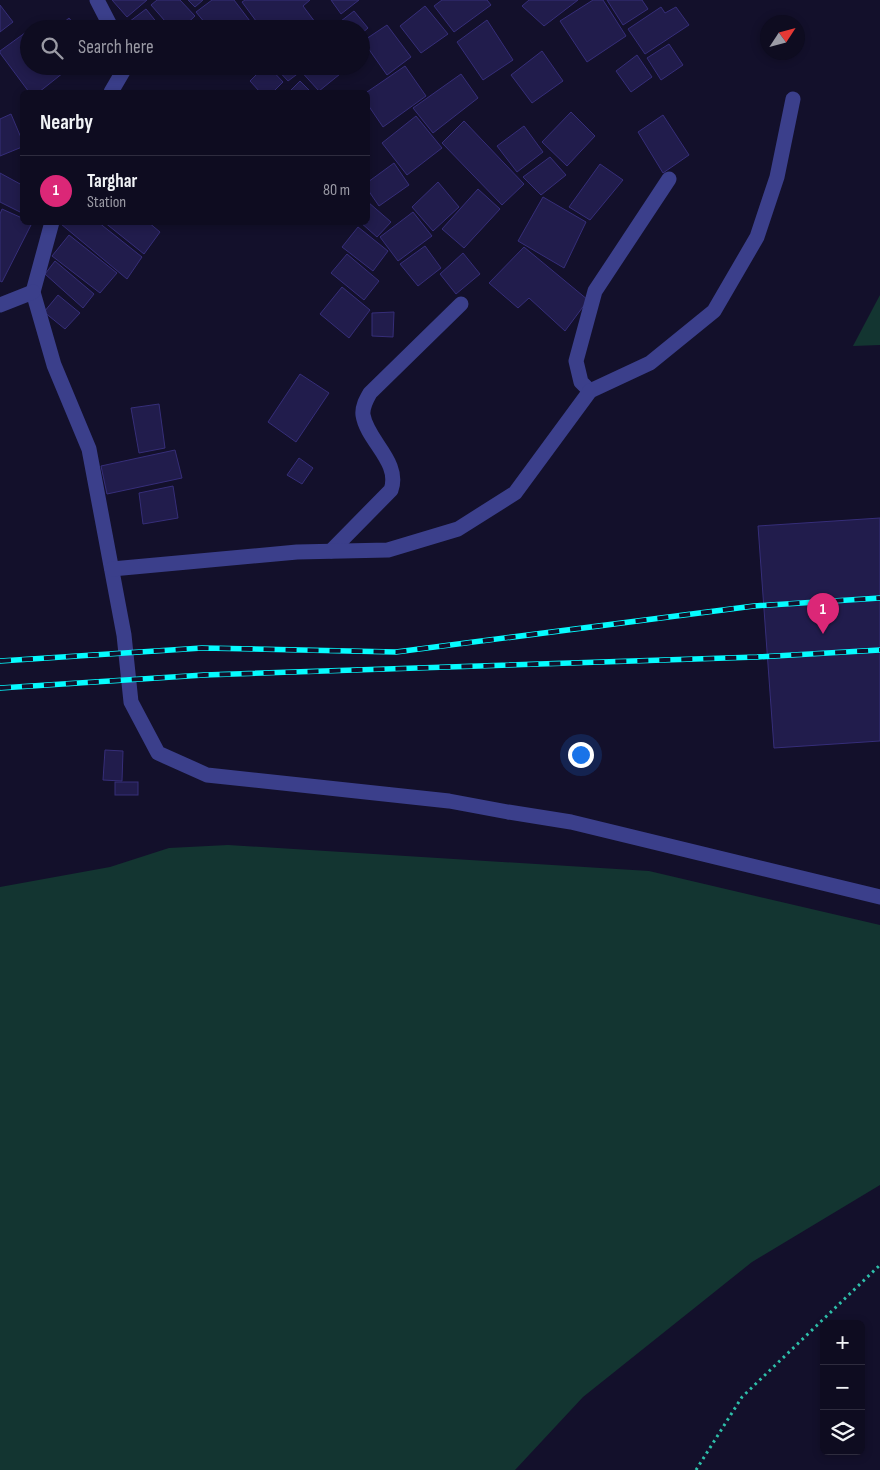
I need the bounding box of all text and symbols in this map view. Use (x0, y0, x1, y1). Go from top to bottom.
north arrow (760, 15, 805, 60)
search box (20, 20, 370, 75)
icon: search (38, 34, 66, 62)
text: Search here (78, 36, 154, 59)
text: Nearby (40, 110, 93, 135)
text: Targhar (87, 170, 137, 193)
text: 1 (53, 181, 59, 200)
text: 80 m (323, 181, 350, 200)
text: Station (87, 193, 126, 212)
pin: 1 (807, 593, 839, 634)
your location (568, 742, 594, 768)
map controls (820, 1320, 865, 1455)
button: + (820, 1320, 865, 1365)
button: − (820, 1365, 865, 1410)
button: layers (820, 1410, 865, 1455)

